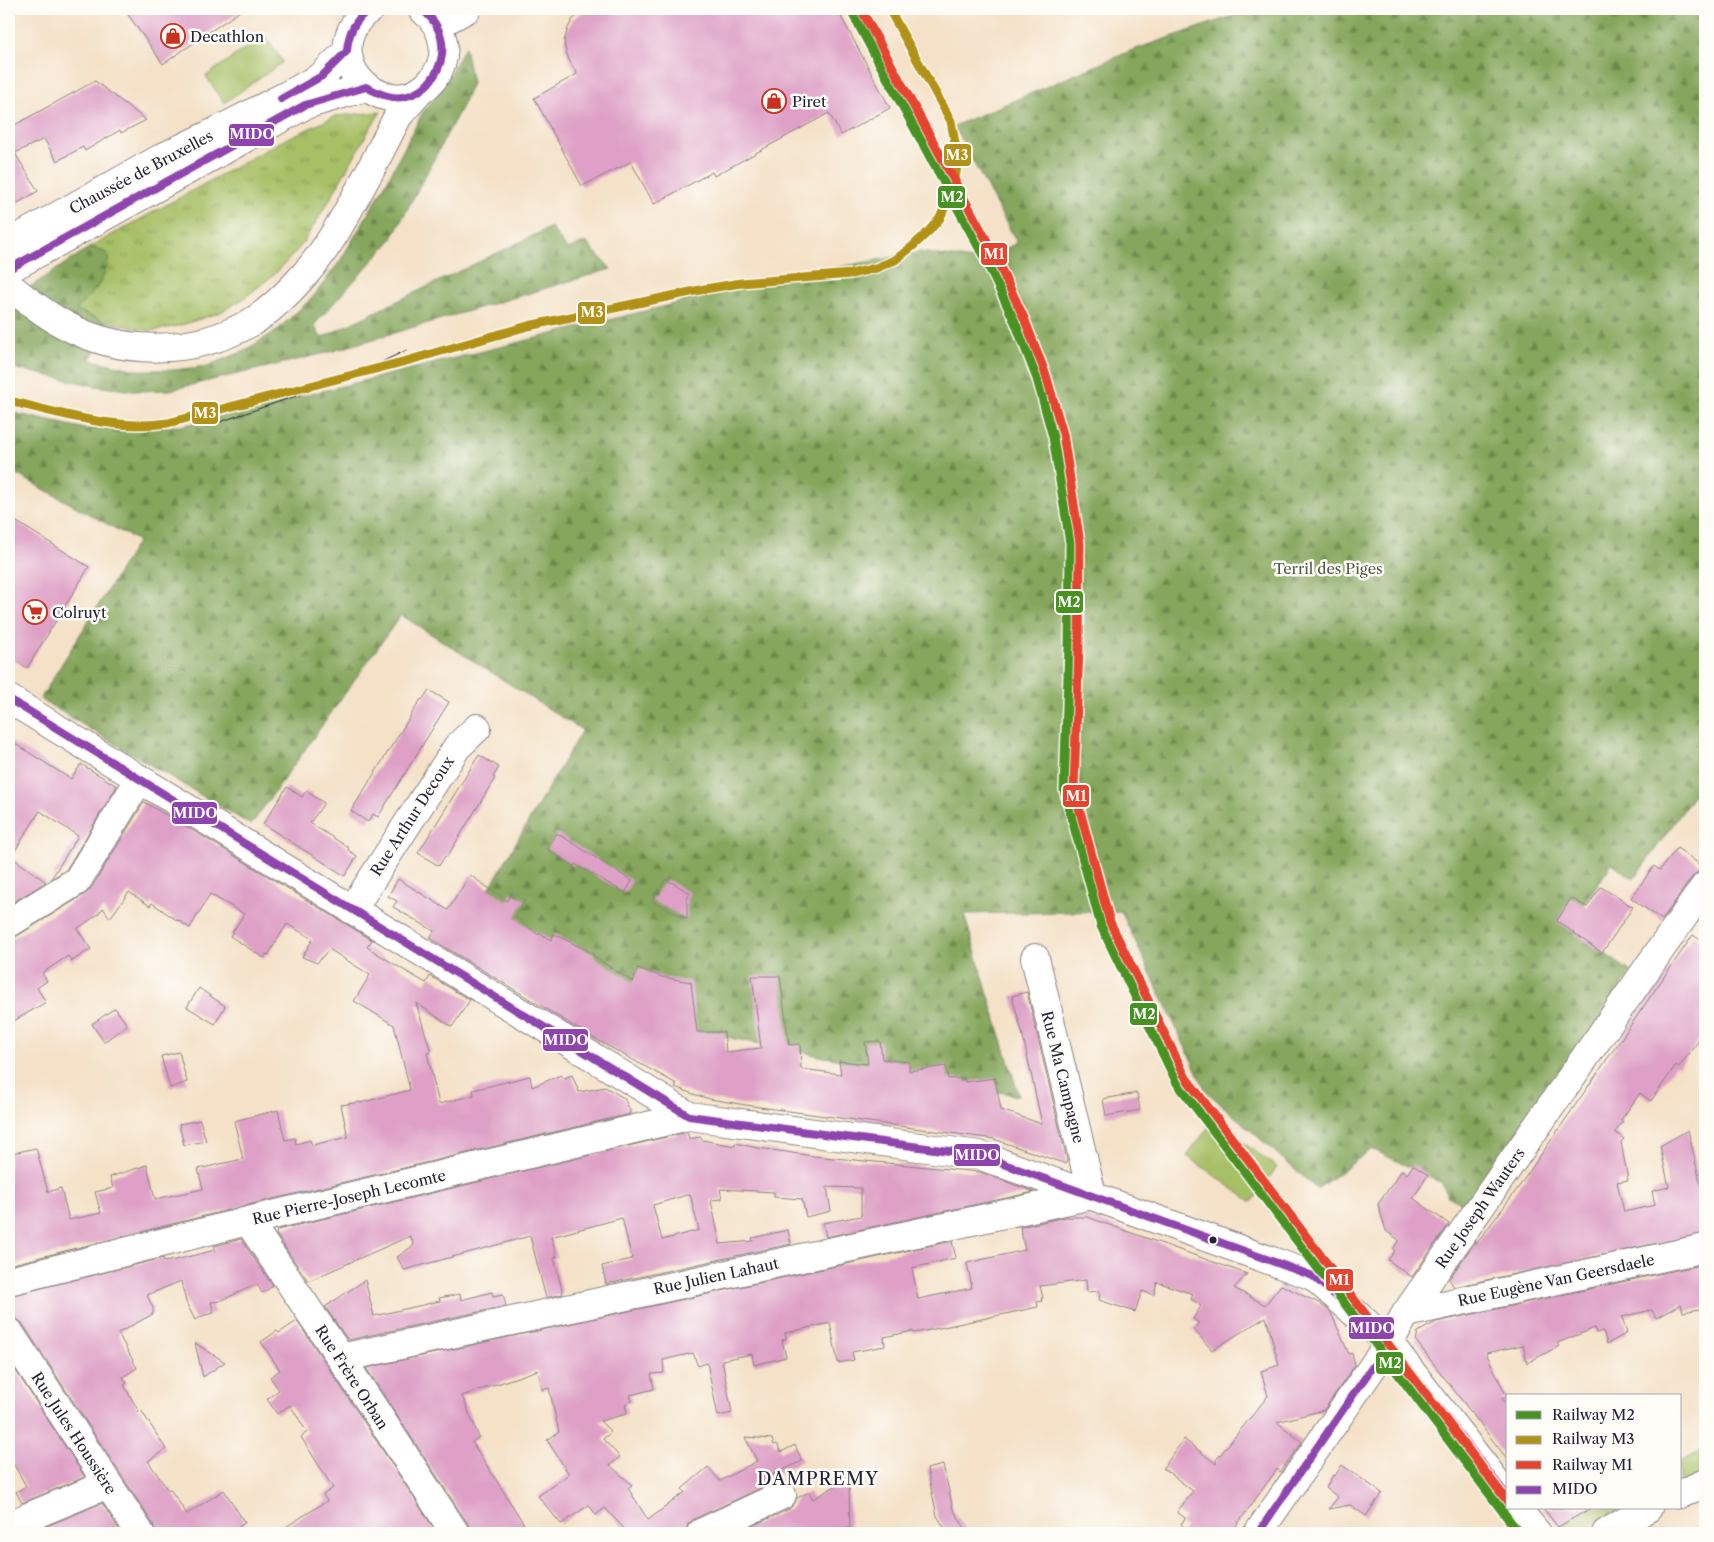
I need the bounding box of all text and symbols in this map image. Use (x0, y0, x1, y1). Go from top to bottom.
shop icon: Decathlon (160, 23, 186, 49)
place label: Decathlon (190, 27, 265, 46)
shop icon: Piret (761, 88, 787, 114)
place label: Piret (792, 92, 827, 111)
line badge: MIDO (228, 123, 275, 147)
text: MIDO (230, 125, 274, 143)
street label: Chaussée de Bruxelles (66, 126, 216, 218)
line badge: M3 (943, 143, 972, 167)
text: M3 (946, 146, 968, 164)
line badge: M2 (937, 185, 966, 209)
text: M2 (940, 188, 964, 206)
line badge: M1 (980, 242, 1008, 266)
text: M1 (983, 245, 1005, 263)
line badge: M3 (577, 301, 606, 325)
text: M3 (581, 303, 603, 321)
line badge: M3 (191, 401, 219, 425)
text: M3 (194, 404, 216, 422)
park label: Terril des Piges (1273, 559, 1383, 578)
line badge: M2 (1055, 590, 1084, 614)
text: M2 (1057, 593, 1081, 611)
supermarket icon: Colruyt (22, 599, 48, 625)
place label: Colruyt (52, 603, 107, 622)
street label: Rue Arthur Decoux (366, 752, 458, 879)
line badge: M1 (1062, 784, 1090, 808)
text: M1 (1065, 787, 1087, 805)
line badge: MIDO (171, 801, 218, 825)
text: MIDO (173, 804, 217, 822)
line badge: M2 (1129, 1002, 1158, 1026)
text: M2 (1132, 1005, 1156, 1023)
street label: Rue Ma Campagne (1037, 1009, 1089, 1145)
line badge: MIDO (542, 1028, 589, 1052)
text: MIDO (544, 1031, 588, 1049)
line badge: MIDO (953, 1143, 1001, 1167)
street label: Rue Joseph Wauters (1431, 1144, 1529, 1272)
text: MIDO (955, 1146, 999, 1164)
street label: Rue Pierre-Joseph Lecomte (250, 1165, 448, 1229)
unlabelled marker (1208, 1235, 1218, 1245)
street label: Rue Eugène Van Geersdaele (1456, 1250, 1656, 1310)
street label: Rue Julien Lahaut (652, 1253, 781, 1299)
line badge: M1 (1325, 1268, 1354, 1292)
text: M1 (1328, 1271, 1350, 1289)
line badge: MIDO (1348, 1316, 1395, 1340)
text: MIDO (1350, 1319, 1394, 1337)
street label: Rue Frère Orban (311, 1321, 393, 1433)
line badge: M2 (1375, 1351, 1404, 1375)
text: M2 (1378, 1354, 1402, 1372)
street label: Rue Jules Houssière (27, 1368, 121, 1498)
legend (1506, 1394, 1682, 1510)
text: Railway M2 (1552, 1405, 1635, 1424)
text: Railway M3 (1552, 1429, 1635, 1448)
text: Railway M1 (1552, 1455, 1633, 1474)
district label: DAMPREMY (757, 1468, 879, 1490)
text: MIDO (1552, 1479, 1597, 1498)

